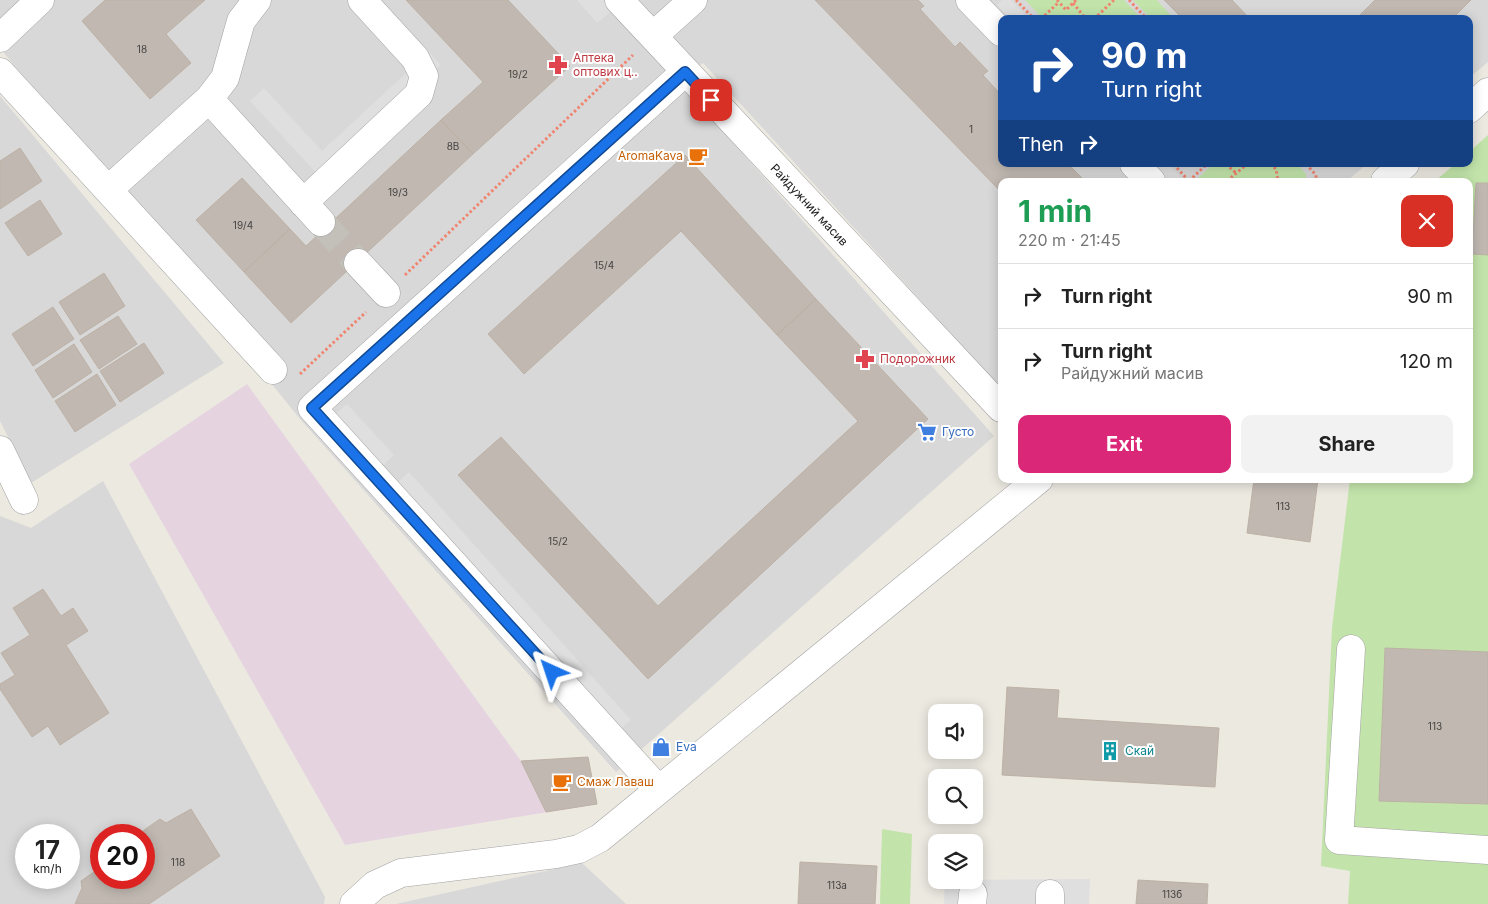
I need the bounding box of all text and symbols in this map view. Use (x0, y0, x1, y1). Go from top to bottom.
text: 90 m (1101, 34, 1188, 76)
icon: right (1018, 35, 1083, 100)
house number: 18 (137, 43, 147, 55)
place label: Аптека оптових ц‥ (573, 50, 638, 79)
pharmacy icon: Аптека оптових ц‥ (547, 54, 569, 76)
house number: 19/2 (508, 68, 528, 80)
text: Turn right (1101, 76, 1202, 102)
pin (690, 79, 732, 121)
icon: arrive (697, 86, 725, 114)
house number: 1 (969, 123, 973, 135)
icon: right (1074, 130, 1102, 158)
text: Then (1018, 133, 1064, 156)
house number: 8В (447, 140, 459, 152)
cafe icon: AromaKava (687, 145, 709, 167)
place label: AromaKava (618, 148, 683, 163)
street label: Райдужний масив (767, 160, 851, 249)
house number: 19/3 (388, 186, 408, 198)
text: 1 min (1018, 193, 1092, 229)
button: close (1401, 195, 1453, 247)
house number: 19/4 (233, 219, 253, 231)
text: 220 m · 21:45 (1018, 230, 1121, 250)
house number: 15/4 (594, 259, 614, 271)
icon: right (1018, 282, 1046, 310)
text: Turn right (1061, 285, 1152, 308)
text: 90 m (1407, 285, 1453, 308)
text: Turn right (1061, 340, 1152, 363)
icon: right (1018, 347, 1046, 375)
pharmacy icon: Подорожник (854, 348, 876, 370)
text: 120 m (1400, 350, 1453, 373)
place label: Подорожник (880, 351, 956, 366)
text: Райдужний масив (1061, 363, 1204, 383)
button: Exit (1018, 415, 1231, 473)
button: Share (1241, 415, 1453, 473)
supermarket icon: Густо (916, 421, 938, 443)
place label: Густо (942, 424, 974, 439)
house number: 113 (1276, 500, 1290, 512)
house number: 15/2 (548, 535, 568, 547)
position arrow (525, 645, 577, 697)
map controls (928, 704, 983, 889)
button: sound (928, 704, 983, 759)
house number: 113 (1428, 720, 1442, 732)
shop icon: Eva (650, 736, 672, 758)
place label: Eva (676, 739, 697, 754)
building icon: Скай (1099, 740, 1121, 762)
place label: Скай (1125, 743, 1154, 758)
button: search (928, 769, 983, 824)
cafe icon: Смаж Лаваш (551, 771, 573, 793)
place label: Смаж Лаваш (577, 774, 654, 789)
speed limit sign: 20 (90, 824, 155, 889)
button: layers (928, 834, 983, 889)
text: 17 (35, 835, 60, 865)
house number: 118 (171, 856, 185, 868)
text: km/h (33, 861, 62, 876)
house number: 113а (827, 879, 847, 891)
house number: 113б (1162, 888, 1182, 900)

